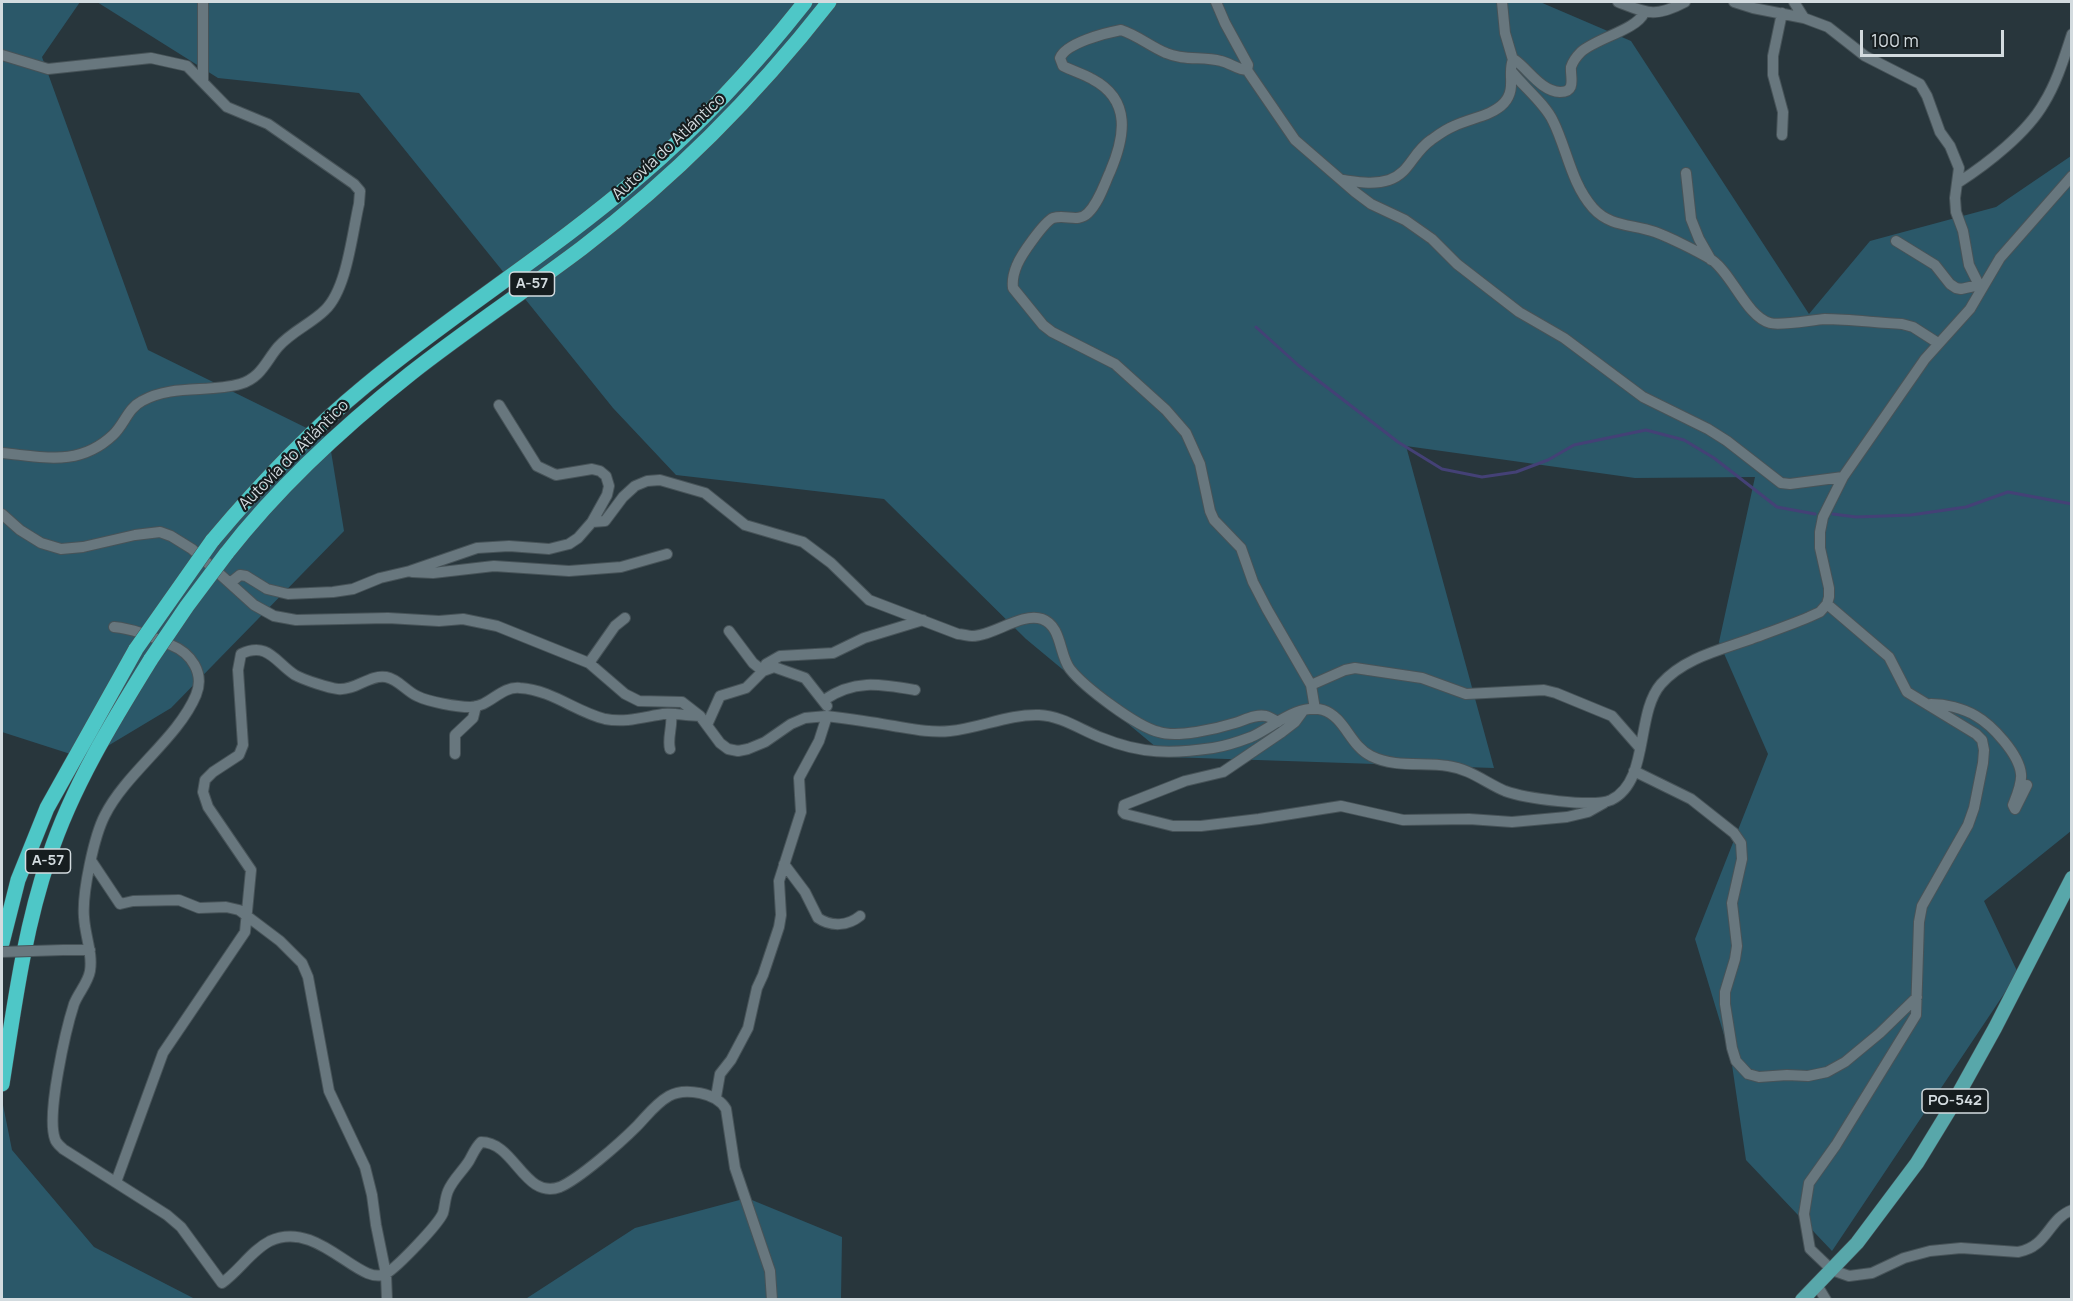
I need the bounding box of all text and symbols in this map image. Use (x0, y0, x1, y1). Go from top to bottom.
scale bar (1863, 18, 2007, 56)
text: 100 m (1871, 28, 1919, 52)
street label: Autovía do Atlántico (608, 90, 730, 204)
road number: A-57 (510, 272, 554, 296)
street label: Autovía do Atlántico (235, 396, 353, 514)
road number: A-57 (26, 849, 70, 873)
road number: PO-542 (1922, 1089, 1988, 1113)

